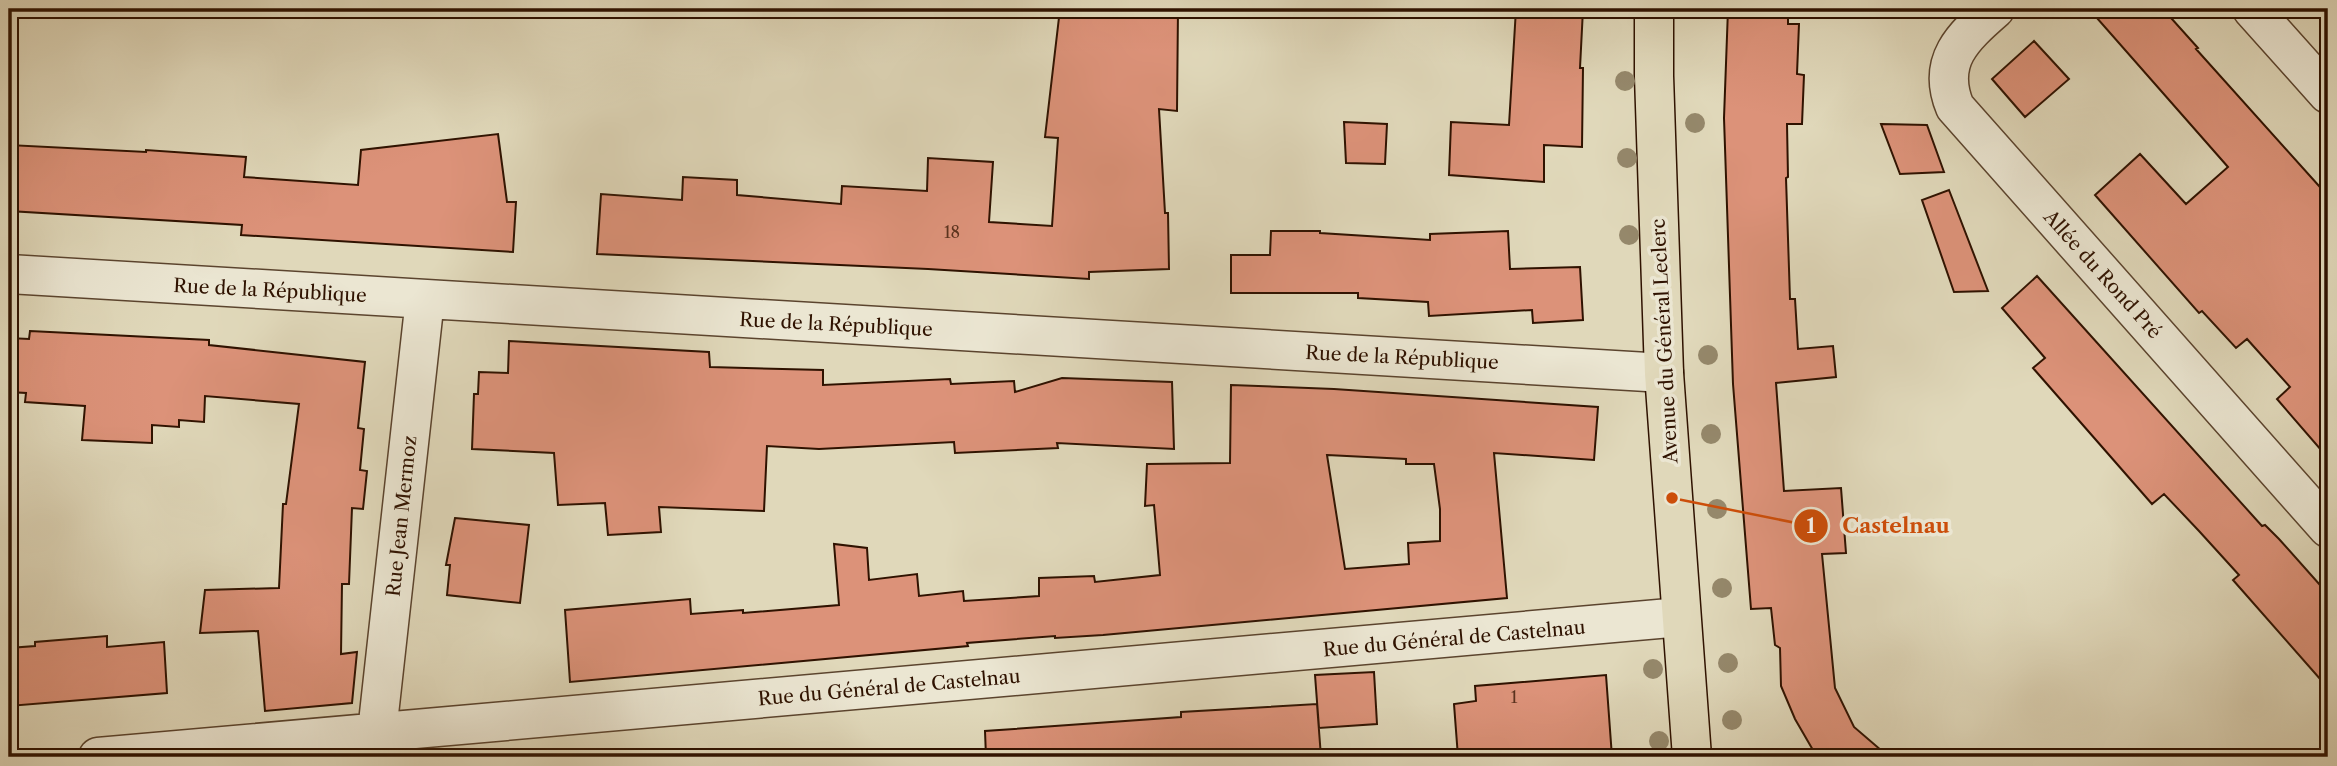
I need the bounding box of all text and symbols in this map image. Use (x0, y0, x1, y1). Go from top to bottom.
street label: Allée du Rond Pré (2038, 205, 2166, 343)
street label: Avenue du Général Leclerc (1647, 218, 1682, 465)
house number: 18 (944, 222, 960, 242)
street label: Rue de la République (173, 274, 367, 307)
street label: Rue de la République (739, 308, 933, 341)
street label: Rue de la République (1305, 341, 1499, 374)
street label: Rue Jean Mermoz (382, 434, 421, 598)
callout: Castelnau (1793, 505, 1964, 547)
text: 1 (1806, 513, 1816, 538)
text: Castelnau (1842, 513, 1950, 538)
street label: Rue du Général de Castelnau (1322, 616, 1587, 661)
street label: Rue du Général de Castelnau (757, 665, 1022, 710)
house number: 1 (1511, 687, 1518, 707)

